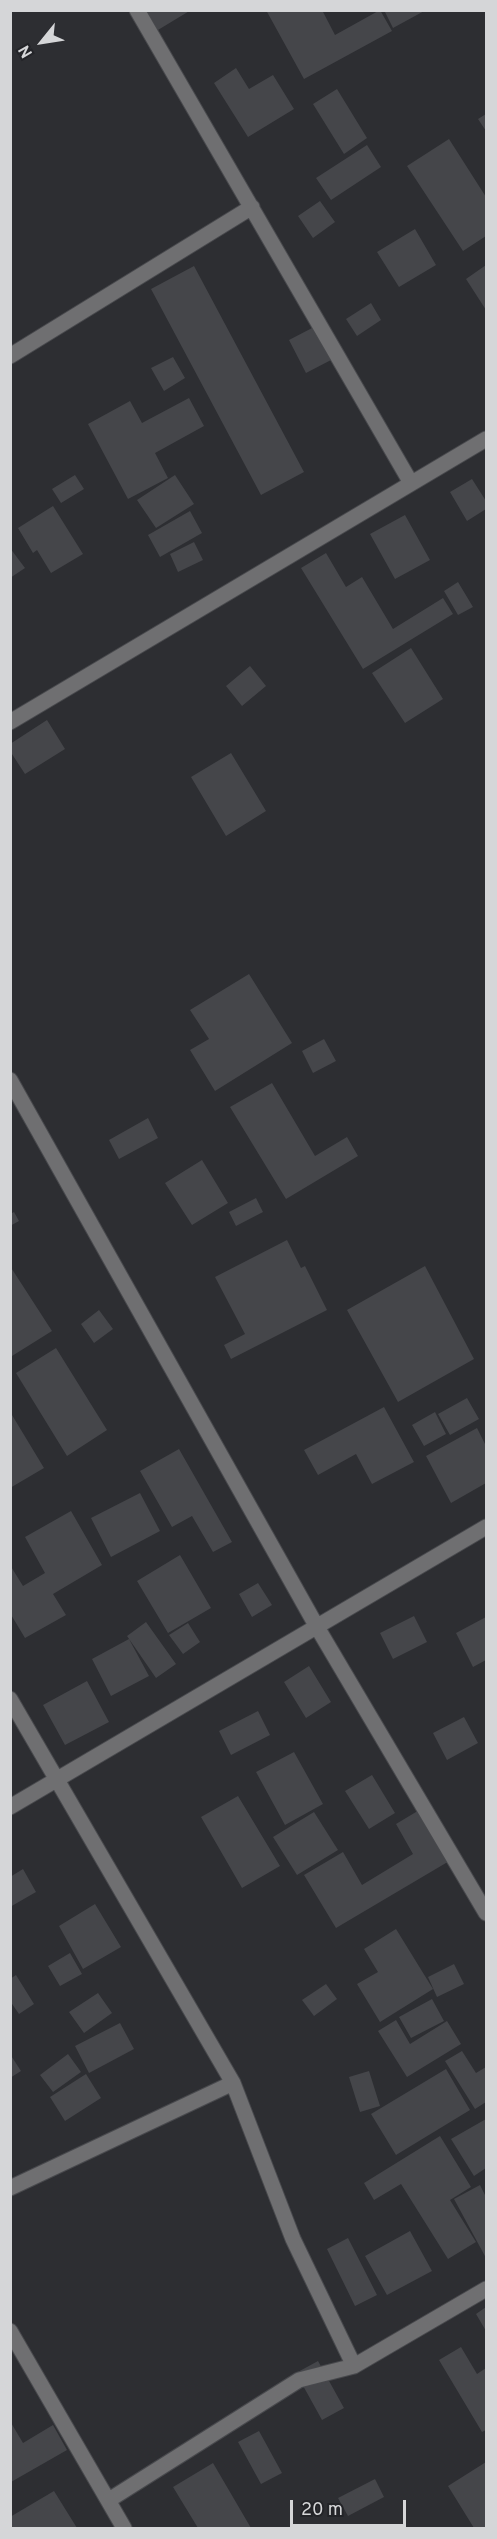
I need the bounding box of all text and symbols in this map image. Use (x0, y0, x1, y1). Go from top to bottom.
north arrow (12, 12, 72, 72)
text: N (15, 41, 38, 61)
scale bar (293, 2488, 408, 2526)
text: 20 m (301, 2499, 343, 2522)

